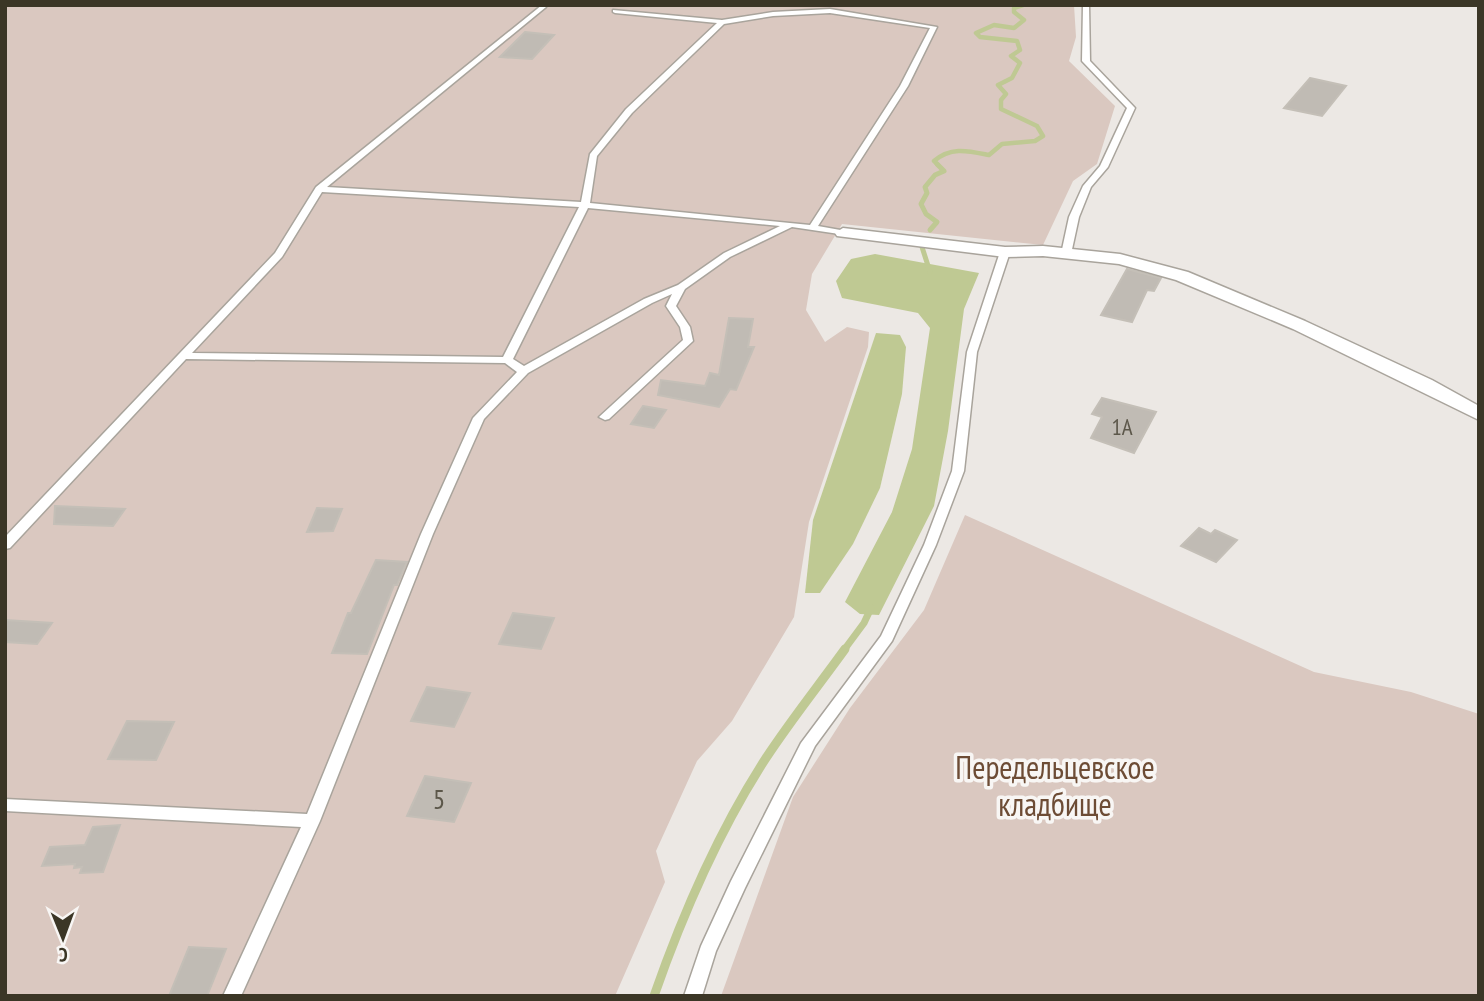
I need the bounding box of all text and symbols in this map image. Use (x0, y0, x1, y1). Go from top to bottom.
house number: 1А (1111, 412, 1133, 441)
park label: Передельцевское кладбище (955, 746, 1155, 825)
house number: 5 (433, 780, 445, 817)
north arrow (28, 903, 98, 973)
text: С (58, 943, 68, 967)

